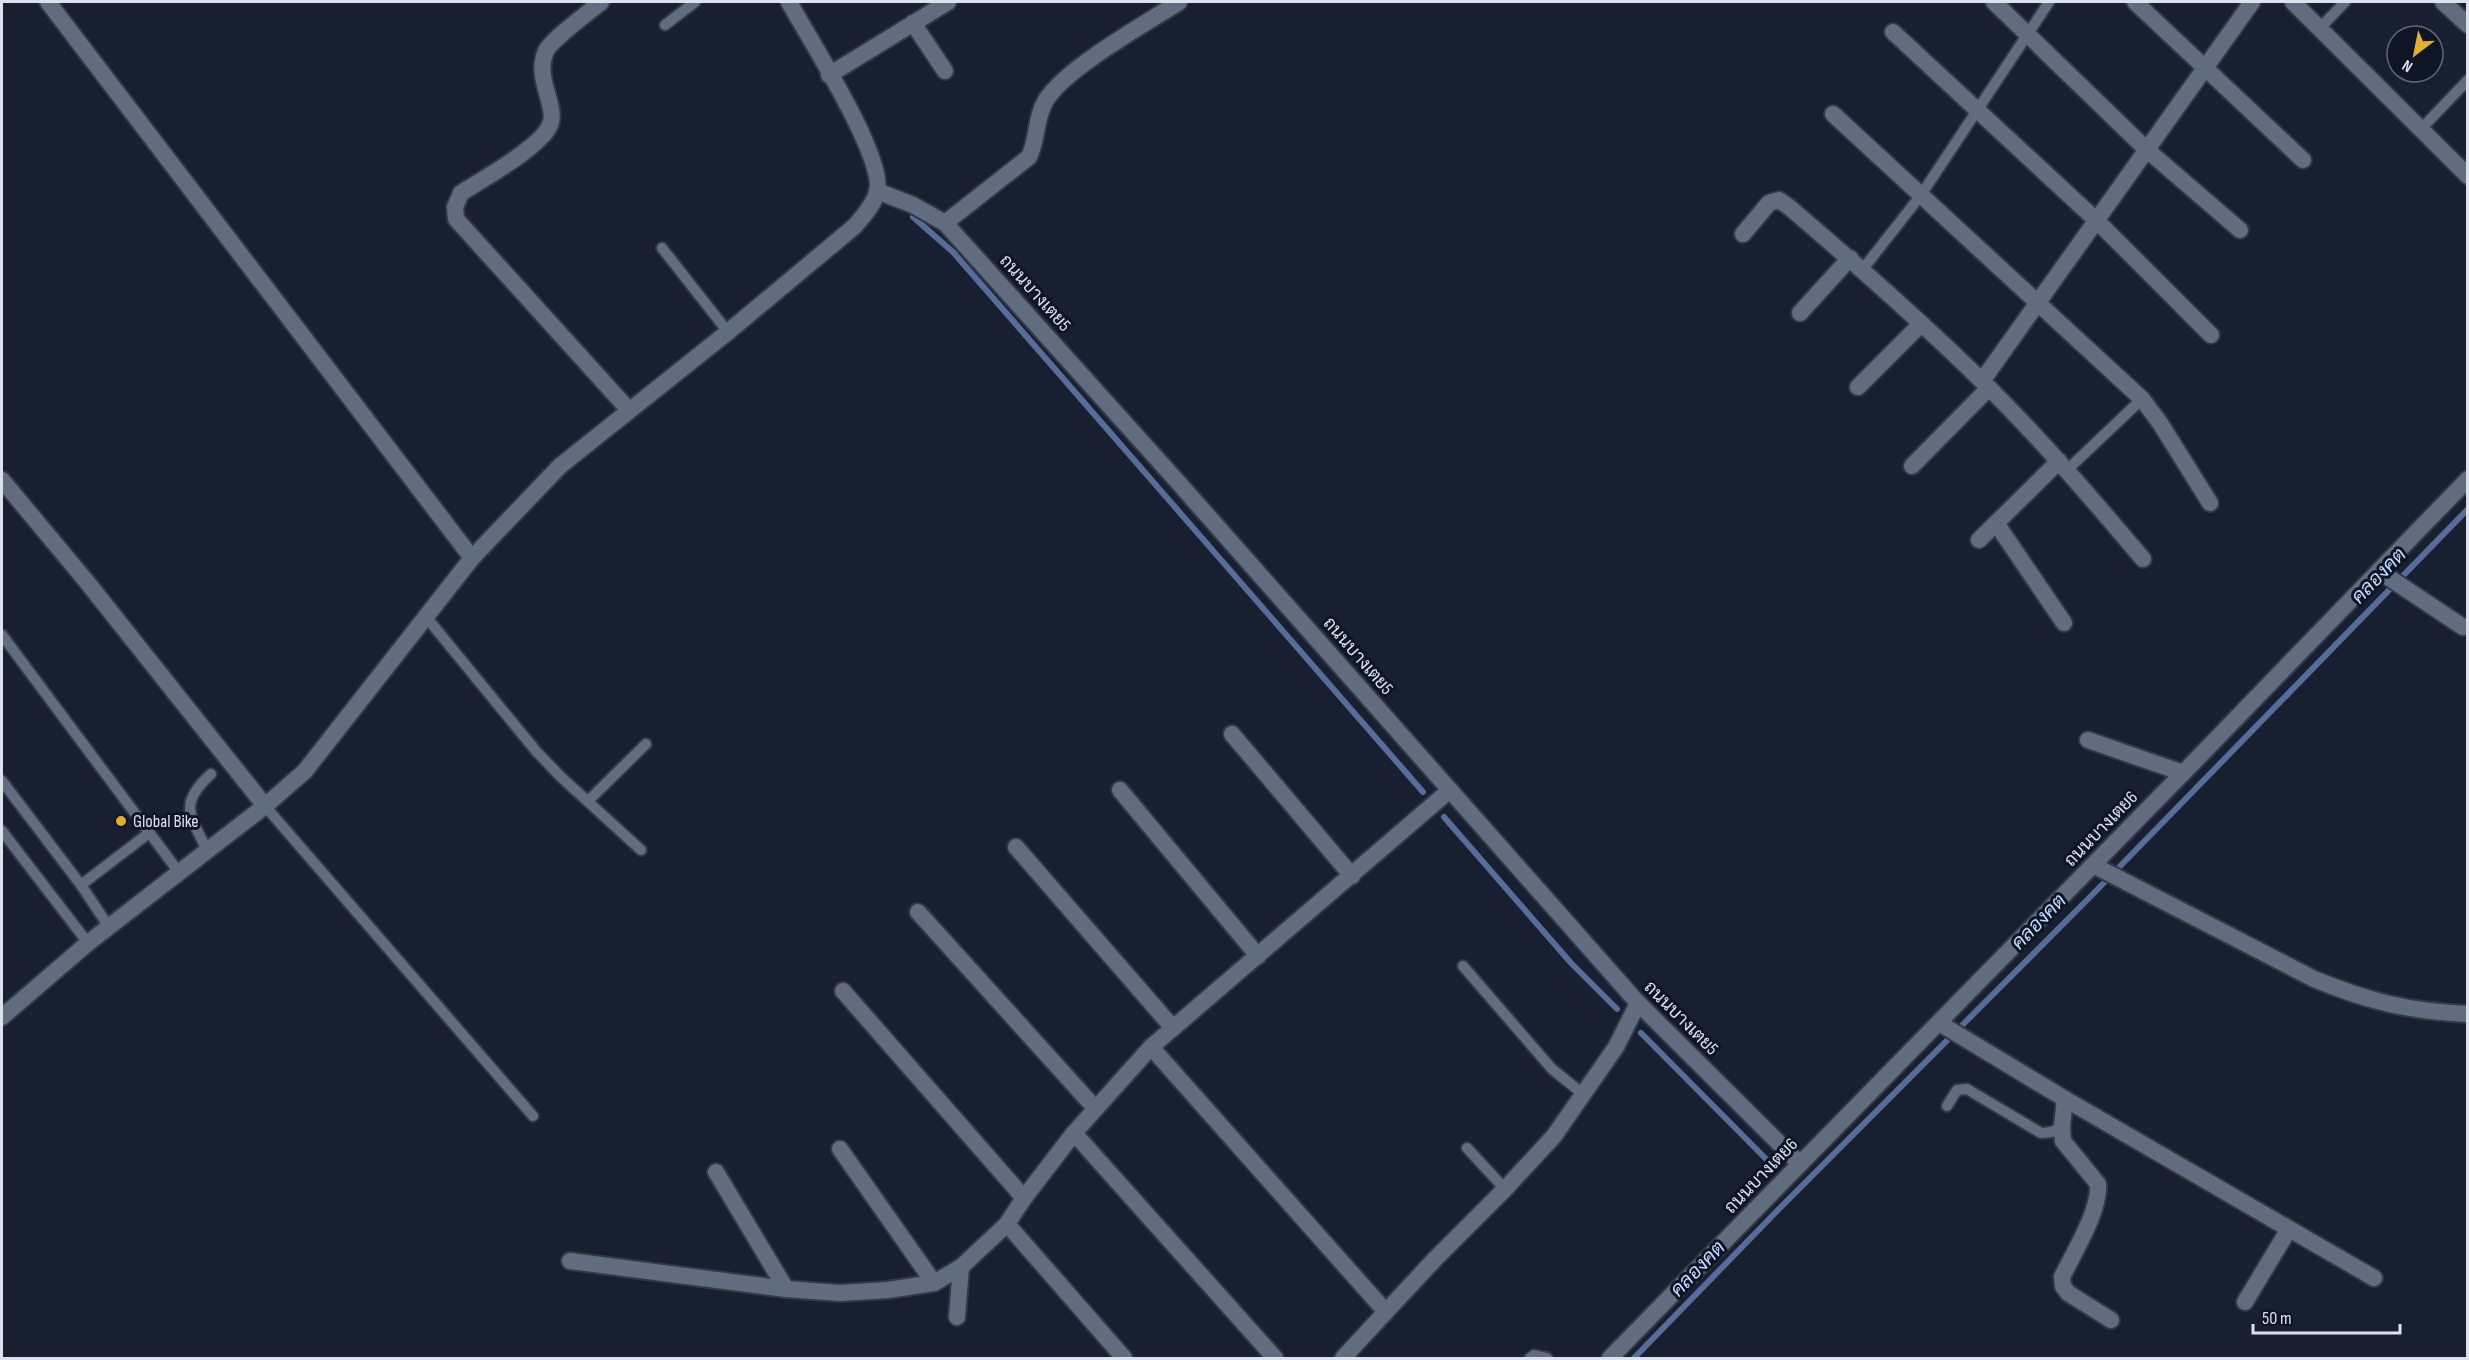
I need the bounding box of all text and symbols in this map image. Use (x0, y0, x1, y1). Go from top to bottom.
north arrow (2385, 24, 2445, 84)
text: N (2399, 55, 2417, 76)
street label: ถนนบางเตย5 (995, 250, 1075, 336)
water label: คลองคต (2347, 543, 2411, 609)
street label: ถนนบางเตย5 (1319, 613, 1397, 699)
street label: ถนนบางเตย6 (2060, 787, 2142, 871)
place label: Global Bike (133, 811, 199, 832)
marker: Global Bike (114, 814, 128, 828)
water label: คลองคต (2007, 889, 2071, 955)
street label: ถนนบางเตย5 (1640, 977, 1722, 1059)
street label: ถนนบางเตย6 (1720, 1134, 1802, 1218)
water label: คลองคต (1666, 1236, 1730, 1302)
scale bar (2253, 1297, 2400, 1335)
text: 50 m (2262, 1308, 2292, 1329)

